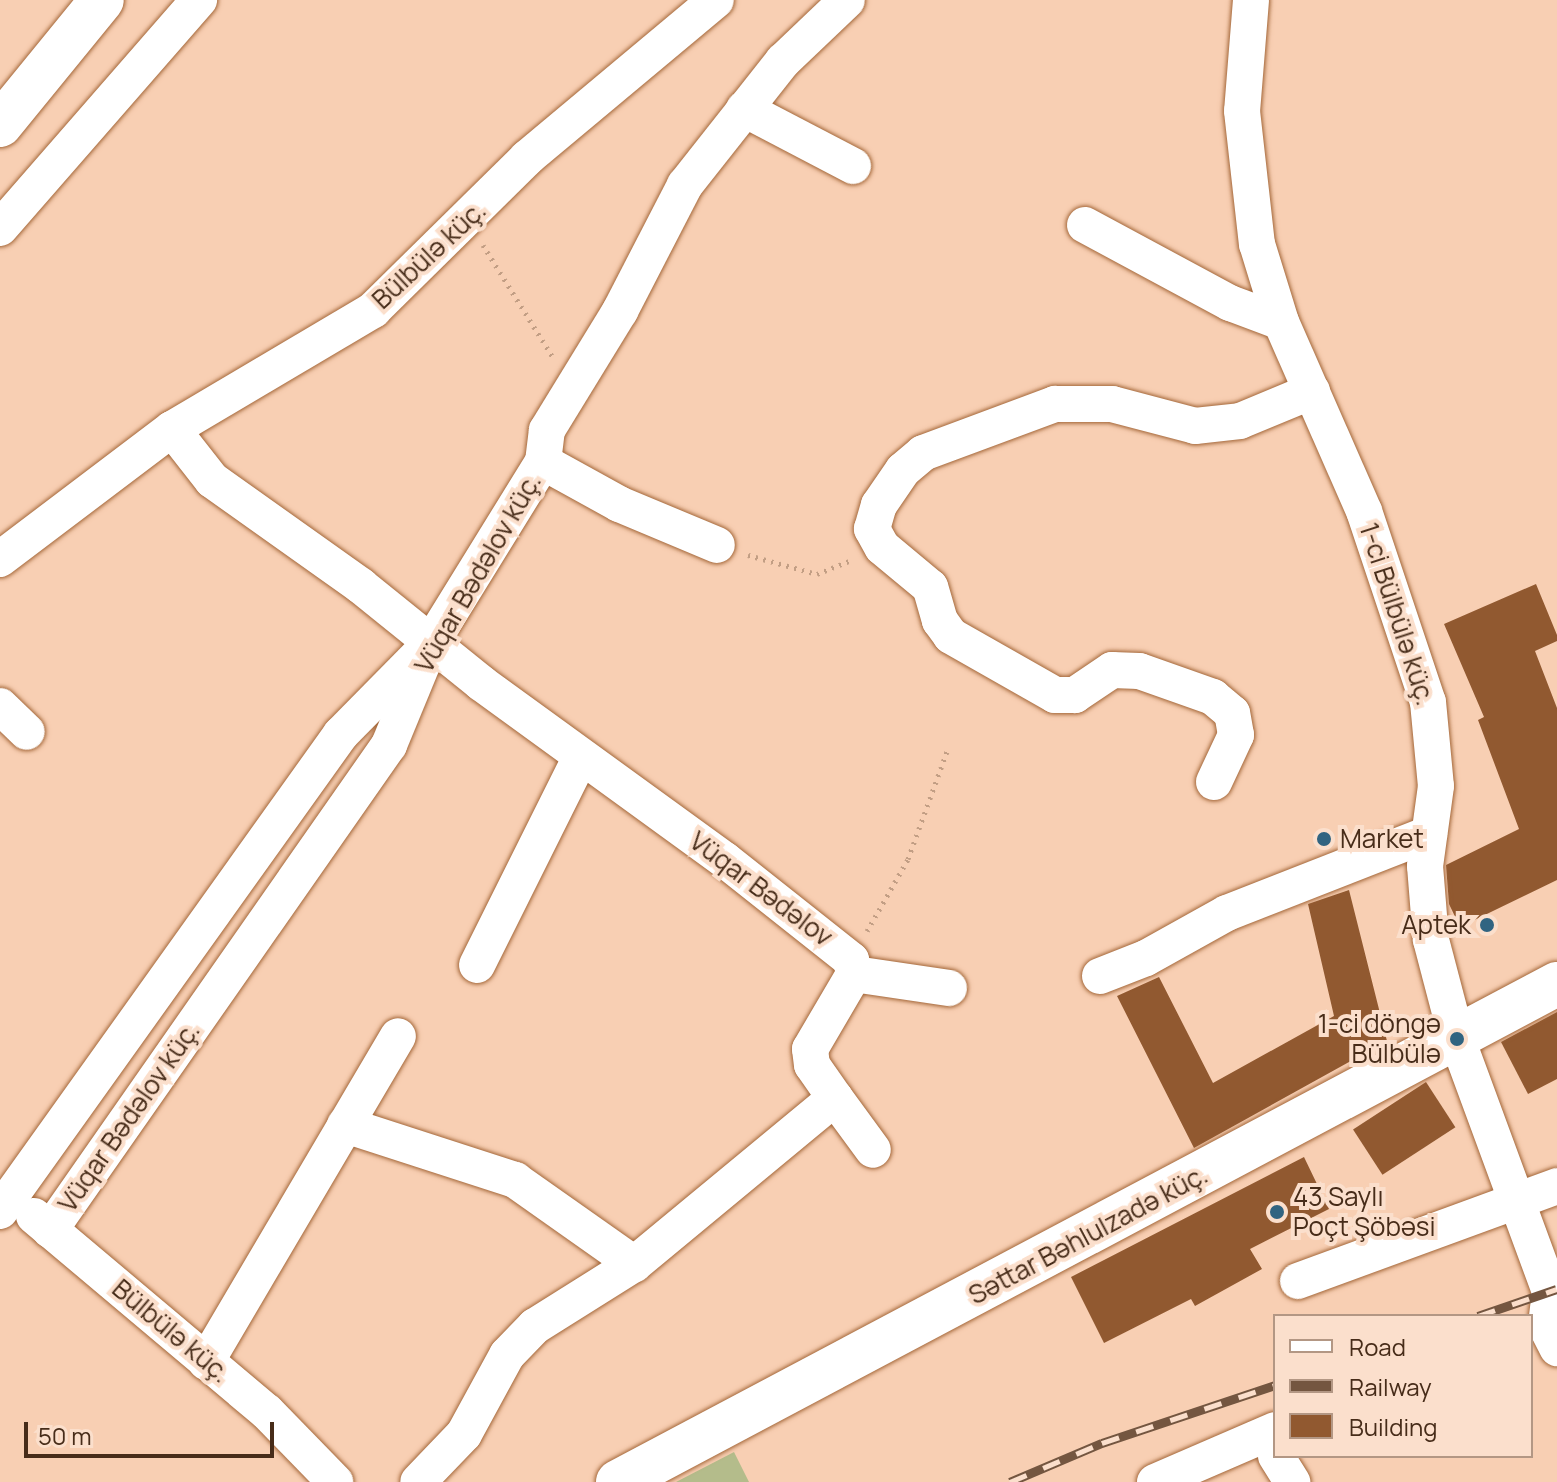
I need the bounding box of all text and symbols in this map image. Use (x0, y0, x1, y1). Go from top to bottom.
street label: Bülbülə küç. (366, 195, 492, 315)
street label: Vüqar Bədəlov küç. (408, 468, 548, 678)
street label: 1-ci Bülbülə küç. (1353, 519, 1441, 709)
place label: Market (1340, 823, 1424, 855)
street label: Vüqar Bədəlov (683, 825, 839, 953)
marker: Market (1315, 830, 1333, 848)
place label: Aptek (1401, 909, 1471, 941)
marker: Aptek (1478, 916, 1496, 934)
place label: 1-ci döngə Bülbülə (1318, 1008, 1441, 1070)
street label: Vüqar Bədəlov küç. (52, 1016, 206, 1218)
marker: 1-ci döngə Bülbülə (1448, 1030, 1466, 1048)
street label: Səttar Bəhlulzadə küç. (963, 1159, 1213, 1311)
place label: 43 Saylı Poçt Şöbəsi (1293, 1181, 1436, 1242)
marker: 43 Saylı Poçt Şöbəsi (1268, 1203, 1286, 1221)
street label: Bülbülə küç. (106, 1273, 236, 1389)
legend (1273, 1314, 1533, 1458)
text: Road (1349, 1330, 1406, 1363)
text: Railway (1349, 1370, 1432, 1403)
scale bar (28, 1406, 278, 1456)
text: Building (1349, 1410, 1437, 1443)
text: 50 m (38, 1419, 92, 1452)

